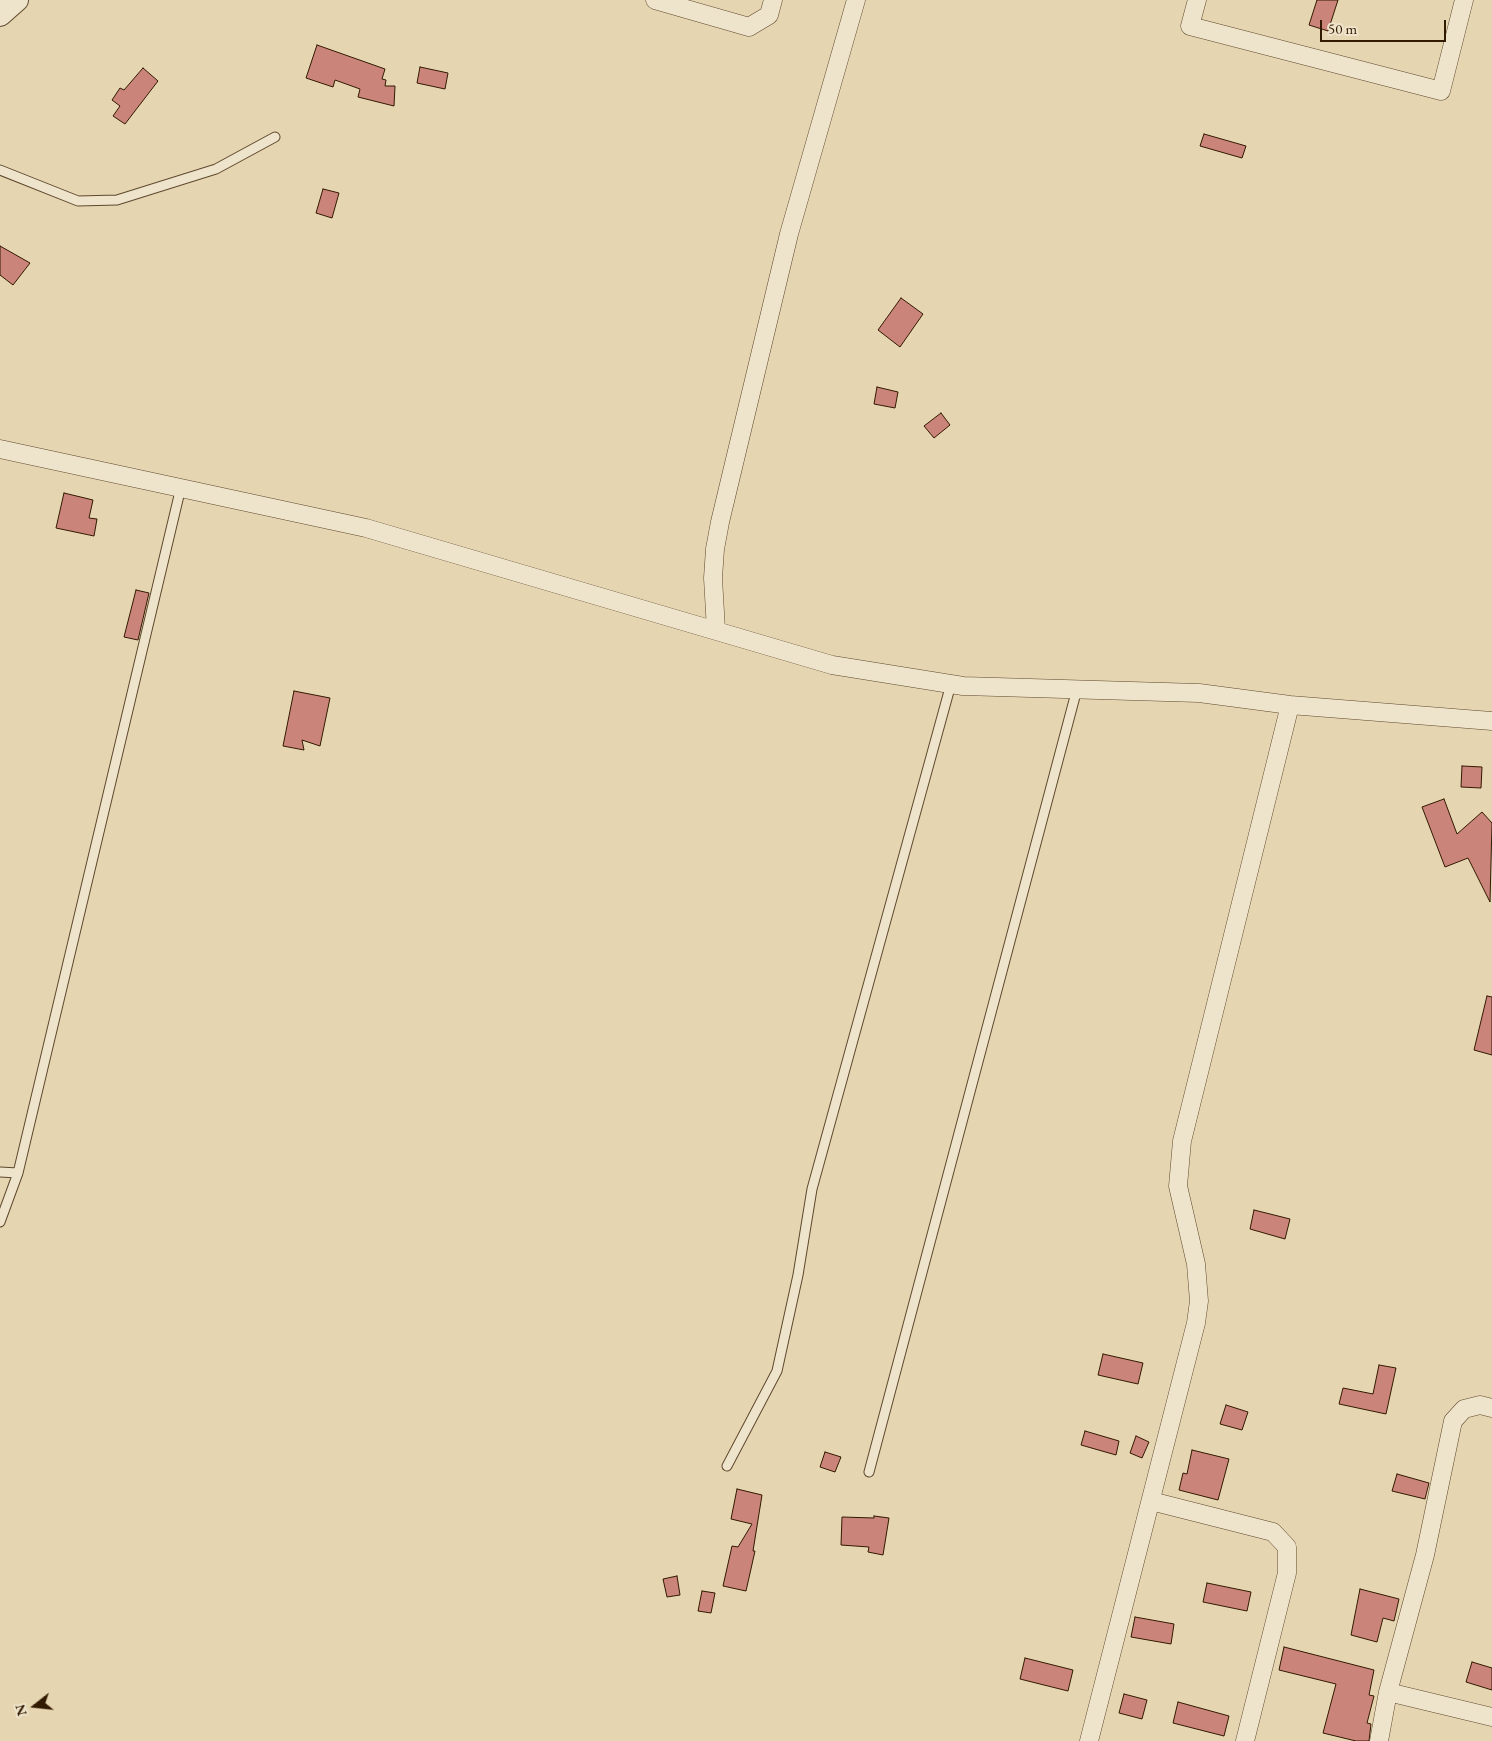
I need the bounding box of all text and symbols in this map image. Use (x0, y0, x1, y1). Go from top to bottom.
scale bar (1322, 10, 1448, 42)
text: 50 m (1328, 19, 1357, 38)
north arrow (10, 1681, 60, 1731)
text: N (10, 1702, 31, 1718)

